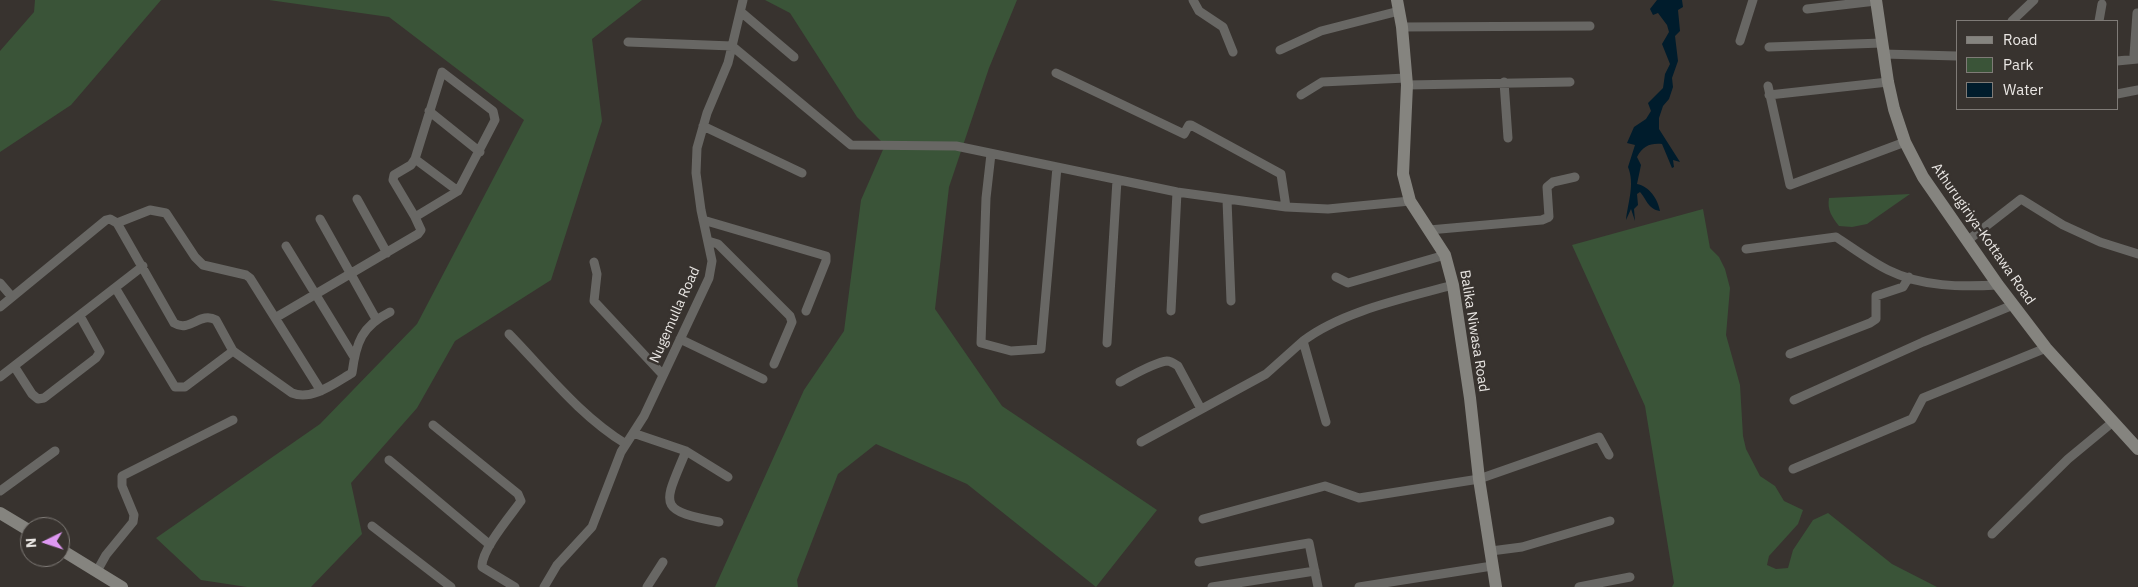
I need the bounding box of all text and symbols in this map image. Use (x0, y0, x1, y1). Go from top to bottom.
legend (1956, 20, 2118, 110)
text: Road (2003, 30, 2038, 49)
text: Park (2003, 55, 2033, 74)
text: Water (2003, 80, 2043, 99)
street label: Athurugiriya-Kottawa Road (1928, 160, 2038, 308)
street label: Nugemulla Road (646, 264, 704, 366)
street label: Balika Niwasa Road (1456, 269, 1492, 393)
north arrow (20, 517, 70, 567)
text: N (22, 537, 40, 549)

